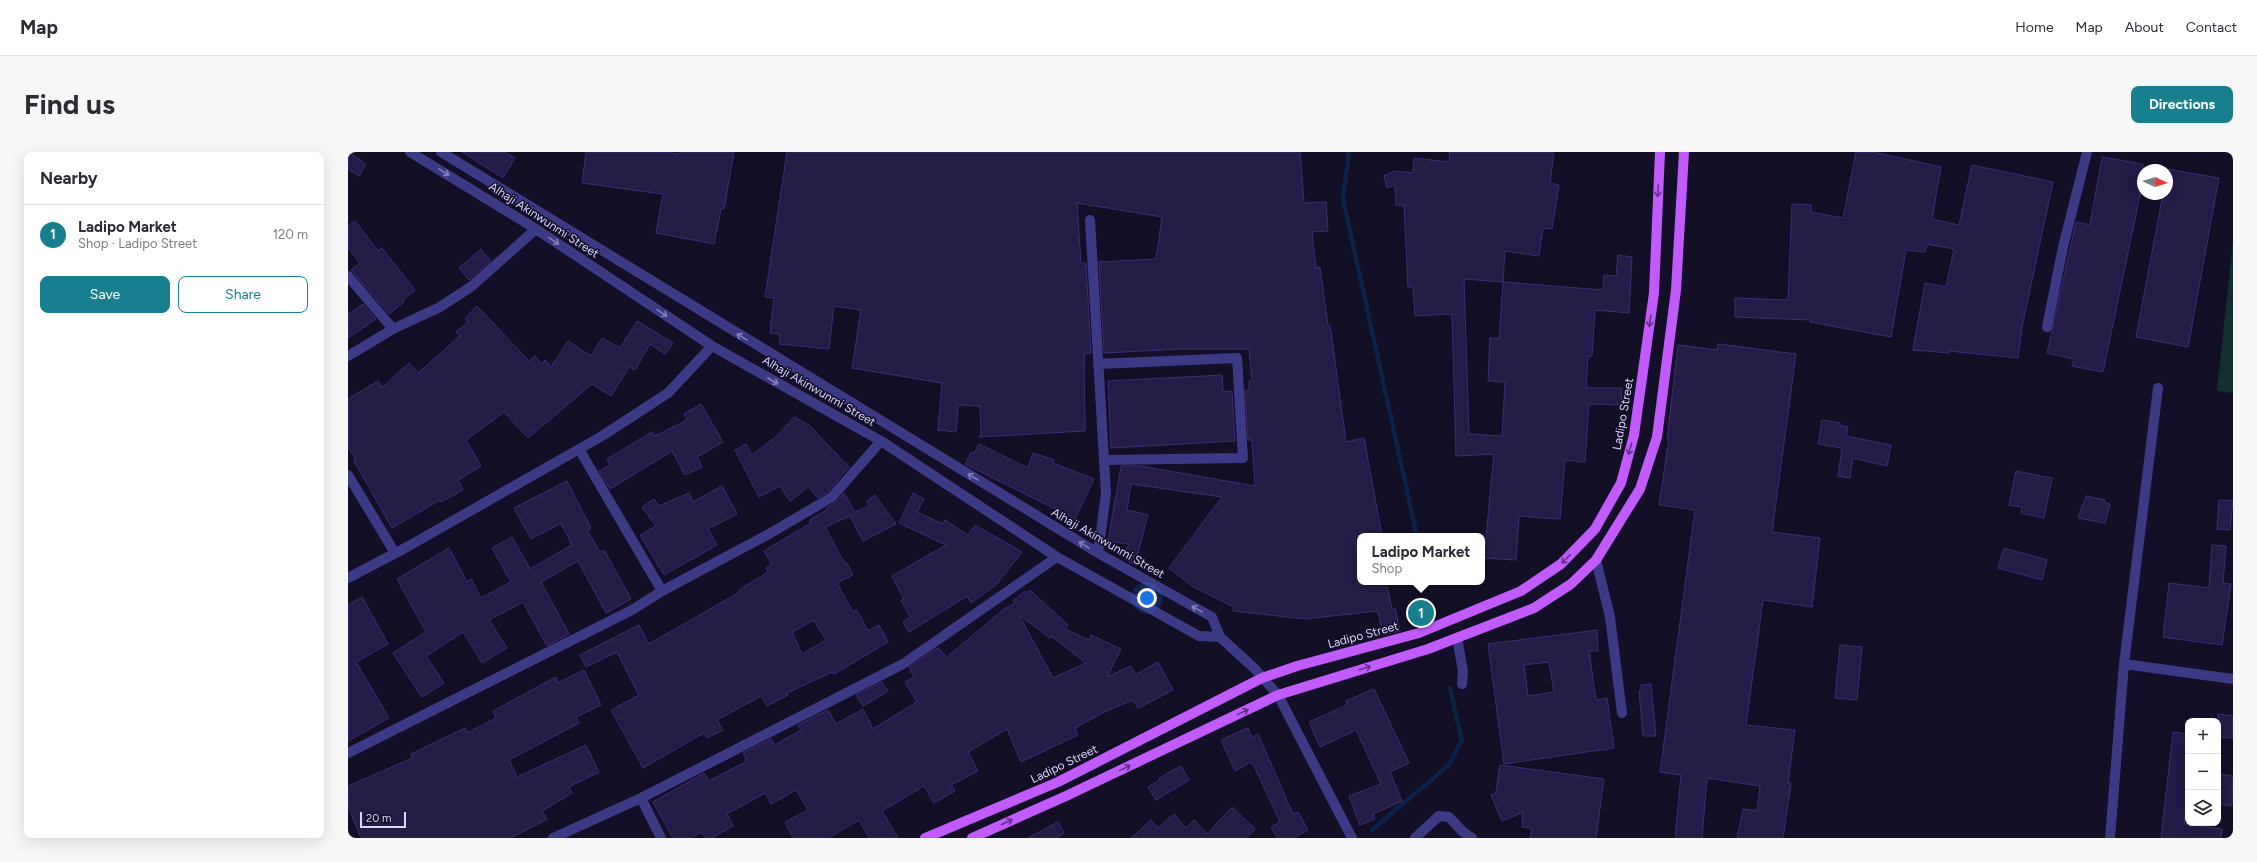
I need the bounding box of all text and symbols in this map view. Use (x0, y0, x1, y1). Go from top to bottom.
text: Map (20, 16, 58, 39)
text: Home (2015, 19, 2054, 36)
text: Map (2076, 19, 2103, 36)
text: About (2125, 19, 2164, 36)
text: Contact (2186, 19, 2237, 36)
button: Directions (2131, 86, 2233, 123)
text: Find us (24, 87, 115, 121)
north arrow (2137, 164, 2173, 200)
text: Nearby (40, 168, 98, 188)
one-way arrow (438, 169, 450, 177)
street label: Alhaji Akinwunmi Street (486, 179, 602, 261)
one-way arrow (1654, 184, 1661, 197)
text: Ladipo Market (78, 218, 177, 236)
text: 1 (50, 227, 56, 242)
text: 120 m (273, 227, 308, 242)
text: Shop · Ladipo Street (78, 236, 197, 251)
one-way arrow (548, 237, 559, 245)
button: Save (40, 276, 170, 313)
button: Share (178, 276, 308, 313)
one-way arrow (657, 309, 668, 317)
one-way arrow (1646, 314, 1654, 327)
one-way arrow (736, 332, 748, 340)
street label: Alhaji Akinwunmi Street (760, 353, 878, 429)
street label: Ladipo Street (1610, 376, 1636, 451)
one-way arrow (767, 377, 779, 385)
one-way arrow (1626, 442, 1634, 455)
one-way arrow (968, 473, 979, 481)
street label: Alhaji Akinwunmi Street (1049, 505, 1167, 581)
popup (1357, 533, 1485, 585)
one-way arrow (1078, 540, 1090, 548)
text: Ladipo Market (1372, 543, 1470, 561)
one-way arrow (1561, 554, 1570, 564)
text: Shop (1372, 561, 1402, 576)
your location (1137, 588, 1157, 608)
pin: 1 (1408, 598, 1434, 628)
one-way arrow (1191, 604, 1203, 612)
street label: Ladipo Street (1326, 619, 1400, 651)
one-way arrow (1358, 664, 1371, 671)
one-way arrow (1236, 707, 1248, 715)
map controls (2185, 718, 2221, 826)
button: + (2185, 718, 2221, 754)
street label: Ladipo Street (1028, 742, 1100, 786)
button: − (2185, 754, 2221, 790)
one-way arrow (1119, 764, 1131, 771)
button: layers (2185, 790, 2221, 826)
scale bar (360, 810, 406, 829)
text: 20 m (366, 812, 391, 825)
one-way arrow (1001, 818, 1013, 825)

